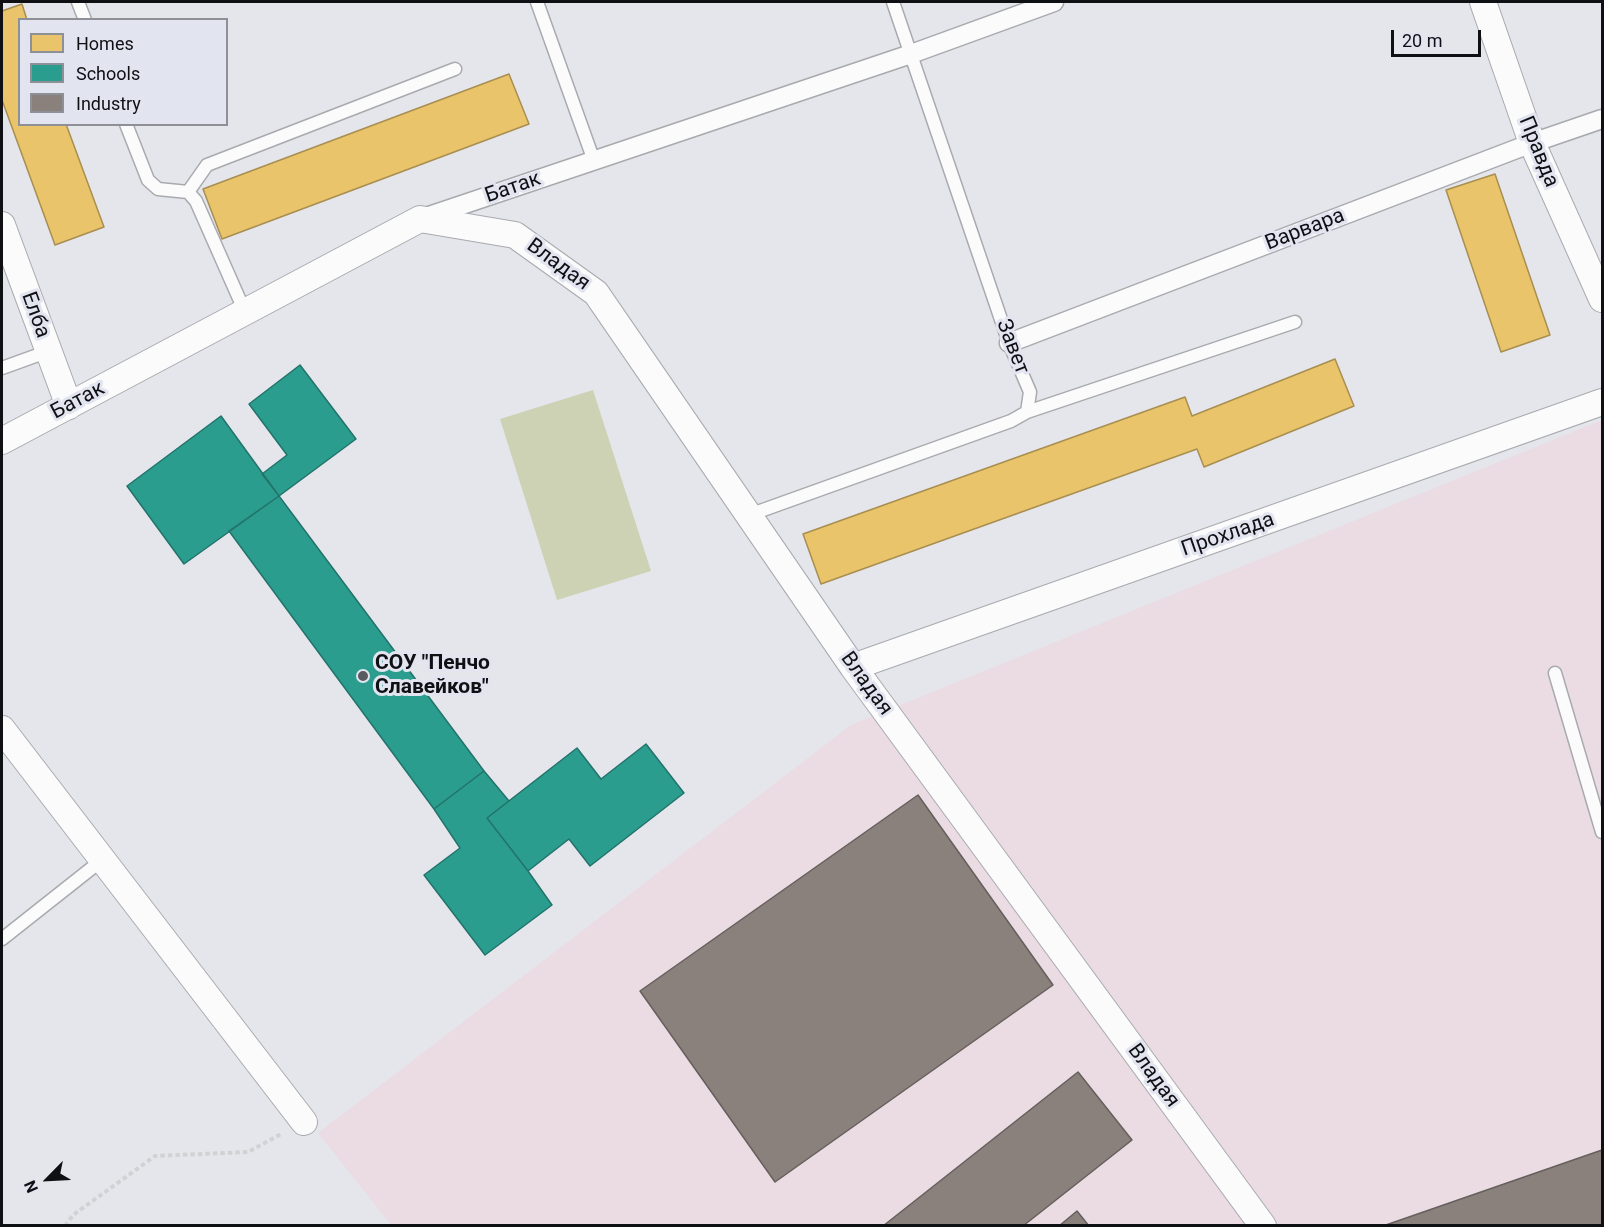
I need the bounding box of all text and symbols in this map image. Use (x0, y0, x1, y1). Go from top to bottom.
legend (18, 18, 228, 126)
scale bar (1394, 18, 1484, 56)
text: 20 m (1402, 30, 1442, 51)
text: Homes (76, 33, 134, 54)
text: Schools (76, 63, 140, 84)
text: Industry (76, 93, 141, 114)
street label: Правда (1512, 113, 1564, 191)
street label: Батак (482, 167, 544, 209)
street label: Варвара (1262, 203, 1348, 257)
street label: Владая (521, 234, 595, 296)
street label: Елба (15, 289, 55, 341)
street label: Завет (990, 316, 1034, 378)
street label: Батак (47, 376, 109, 426)
street label: Прохлада (1178, 507, 1278, 563)
street label: Владая (835, 647, 897, 721)
place label: СОУ "Пенчо Славейков" (375, 651, 490, 701)
marker: СОУ "Пенчо Славейков" (356, 669, 370, 683)
street label: Владая (1122, 1039, 1184, 1113)
north arrow (18, 1149, 78, 1209)
text: N (20, 1178, 42, 1196)

